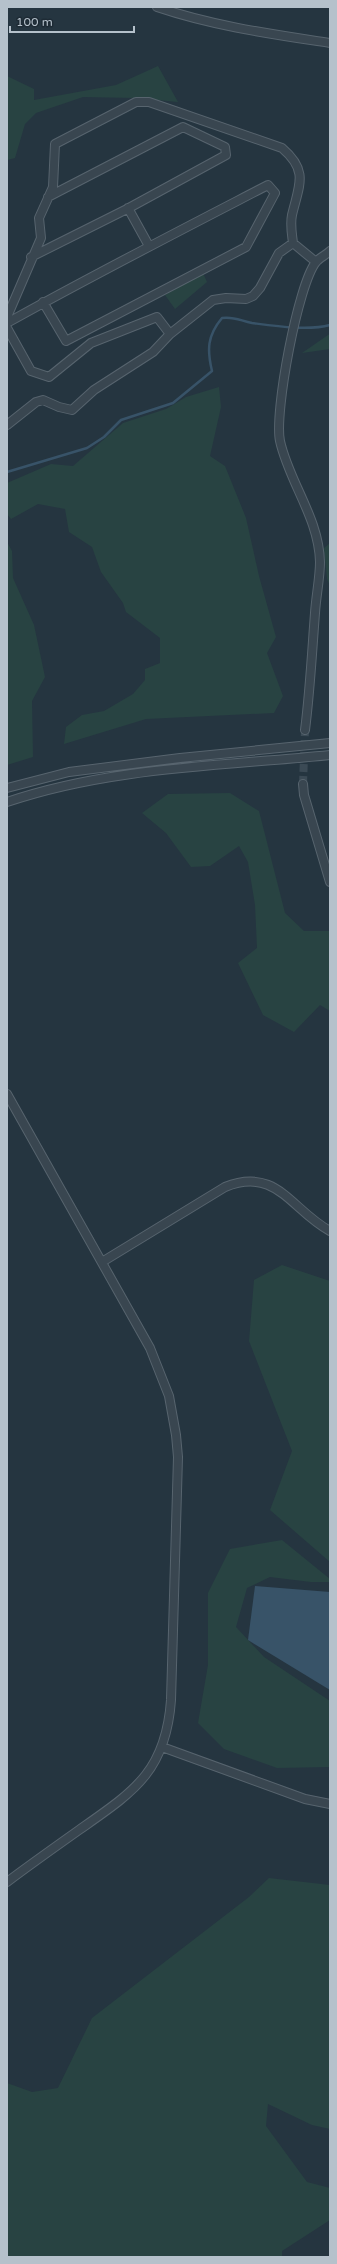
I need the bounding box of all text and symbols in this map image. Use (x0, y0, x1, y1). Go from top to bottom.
scale bar (10, 8, 134, 34)
text: 100 m (16, 15, 53, 29)

